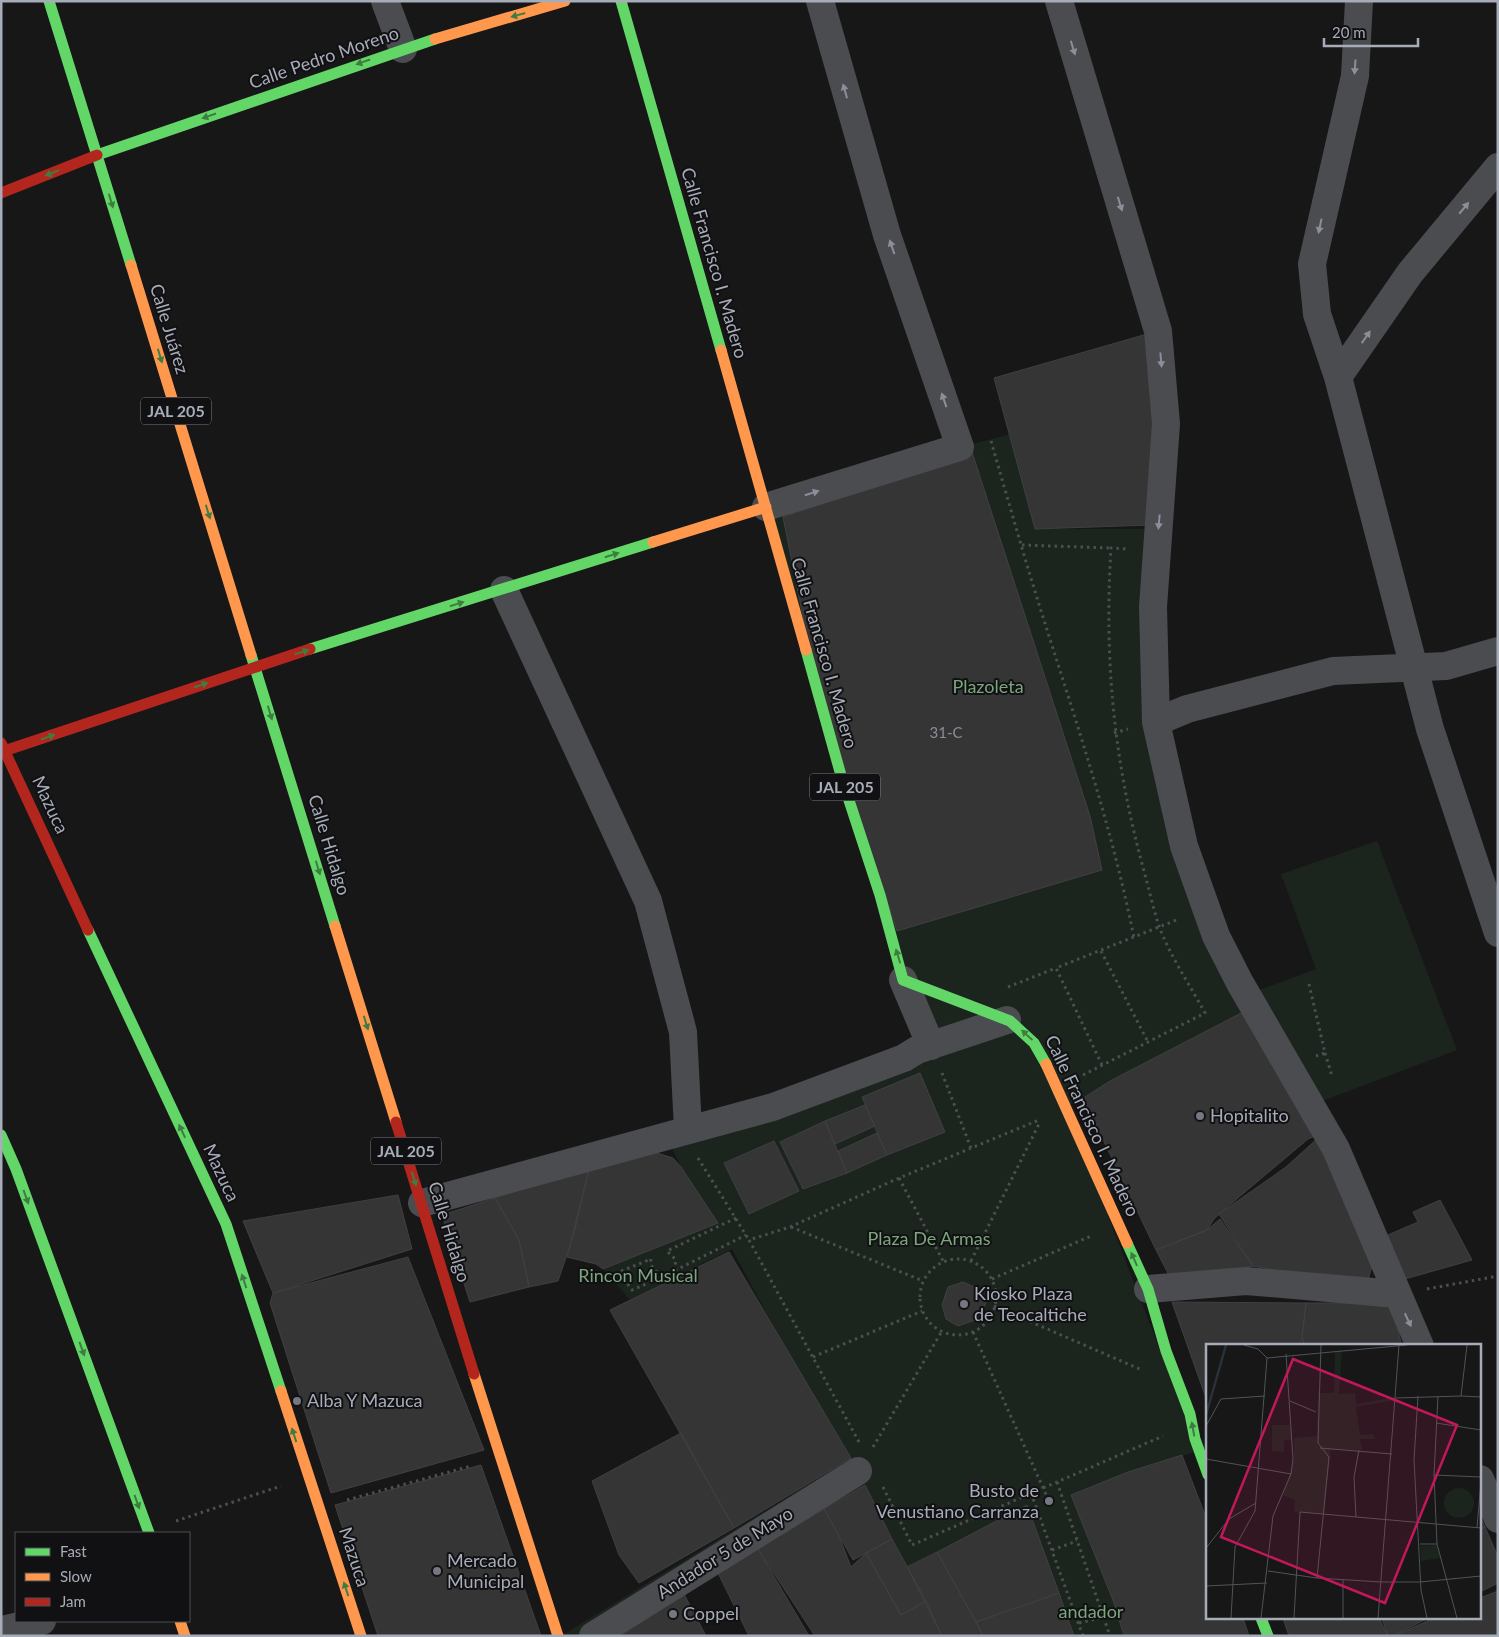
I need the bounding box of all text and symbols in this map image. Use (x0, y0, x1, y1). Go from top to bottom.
one-way arrow (510, 11, 525, 19)
scale bar (1324, 15, 1418, 47)
street label: Calle Pedro Moreno (246, 21, 402, 93)
text: 20 m (1332, 23, 1366, 41)
one-way arrow (1069, 41, 1077, 56)
one-way arrow (355, 59, 370, 67)
one-way arrow (1351, 60, 1359, 76)
one-way arrow (841, 83, 849, 98)
one-way arrow (201, 112, 216, 120)
street label: Calle Francisco I. Madero (677, 165, 753, 361)
one-way arrow (44, 169, 59, 177)
one-way arrow (108, 194, 116, 209)
one-way arrow (1116, 196, 1124, 211)
one-way arrow (1459, 202, 1470, 215)
one-way arrow (1316, 218, 1324, 233)
one-way arrow (887, 239, 895, 254)
street label: Calle Juárez (146, 281, 194, 376)
one-way arrow (1361, 330, 1371, 344)
one-way arrow (156, 349, 164, 364)
one-way arrow (1157, 353, 1165, 369)
one-way arrow (940, 393, 948, 408)
road number: JAL 205 (141, 398, 211, 424)
one-way arrow (805, 488, 820, 496)
one-way arrow (204, 504, 212, 519)
one-way arrow (1155, 515, 1163, 531)
one-way arrow (605, 551, 620, 559)
street label: Calle Francisco I. Madero (787, 555, 863, 751)
one-way arrow (450, 600, 465, 607)
one-way arrow (295, 648, 310, 656)
park label: Plazoleta (952, 675, 1024, 697)
one-way arrow (194, 681, 209, 688)
one-way arrow (266, 706, 274, 721)
house number: 31-C (930, 723, 963, 741)
one-way arrow (40, 733, 55, 740)
street label: Mazuca (28, 772, 74, 837)
road number: JAL 205 (810, 774, 880, 800)
street label: Calle Hidalgo (304, 792, 356, 898)
one-way arrow (315, 861, 322, 876)
one-way arrow (893, 948, 901, 963)
one-way arrow (363, 1016, 371, 1031)
one-way arrow (1021, 1029, 1033, 1041)
street label: Calle Francisco I. Madero (1041, 1031, 1145, 1220)
place label: Hopitalito (1210, 1104, 1289, 1126)
marker: Hopitalito (1194, 1110, 1206, 1122)
one-way arrow (178, 1124, 186, 1138)
road number: JAL 205 (371, 1138, 441, 1164)
street label: Mazuca (199, 1140, 245, 1205)
one-way arrow (411, 1171, 419, 1186)
street label: Calle Hidalgo (424, 1179, 476, 1285)
one-way arrow (23, 1189, 30, 1204)
park label: Plaza De Armas (868, 1227, 991, 1249)
one-way arrow (1130, 1252, 1139, 1267)
park label: Rincon Musical (578, 1264, 698, 1286)
one-way arrow (240, 1273, 248, 1288)
place label: Kiosko Plaza de Teocaltiche (974, 1282, 1087, 1325)
marker: Kiosko Plaza de Teocaltiche (958, 1298, 970, 1310)
one-way arrow (1404, 1313, 1412, 1327)
one-way arrow (79, 1342, 86, 1357)
inset map (1206, 1344, 1482, 1620)
place label: Alba Y Mazuca (307, 1389, 423, 1411)
marker: Alba Y Mazuca (291, 1395, 303, 1407)
one-way arrow (1189, 1421, 1197, 1437)
one-way arrow (290, 1428, 298, 1443)
place label: Busto de Venustiano Carranza (876, 1479, 1039, 1522)
one-way arrow (133, 1495, 141, 1510)
marker: Busto de Venustiano Carranza (1043, 1495, 1055, 1507)
street label: Andador 5 de Mayo (653, 1502, 796, 1603)
street label: Mazuca (335, 1524, 375, 1589)
legend (15, 1532, 190, 1622)
text: Fast (60, 1542, 87, 1560)
place label: Mercado Municipal (447, 1549, 524, 1592)
marker: Mercado Municipal (431, 1565, 443, 1577)
text: Slow (60, 1567, 92, 1585)
one-way arrow (342, 1582, 349, 1597)
text: Jam (60, 1592, 86, 1610)
park label: andador (1059, 1600, 1124, 1622)
place label: Coppel (683, 1602, 739, 1624)
marker: Coppel (667, 1608, 679, 1620)

